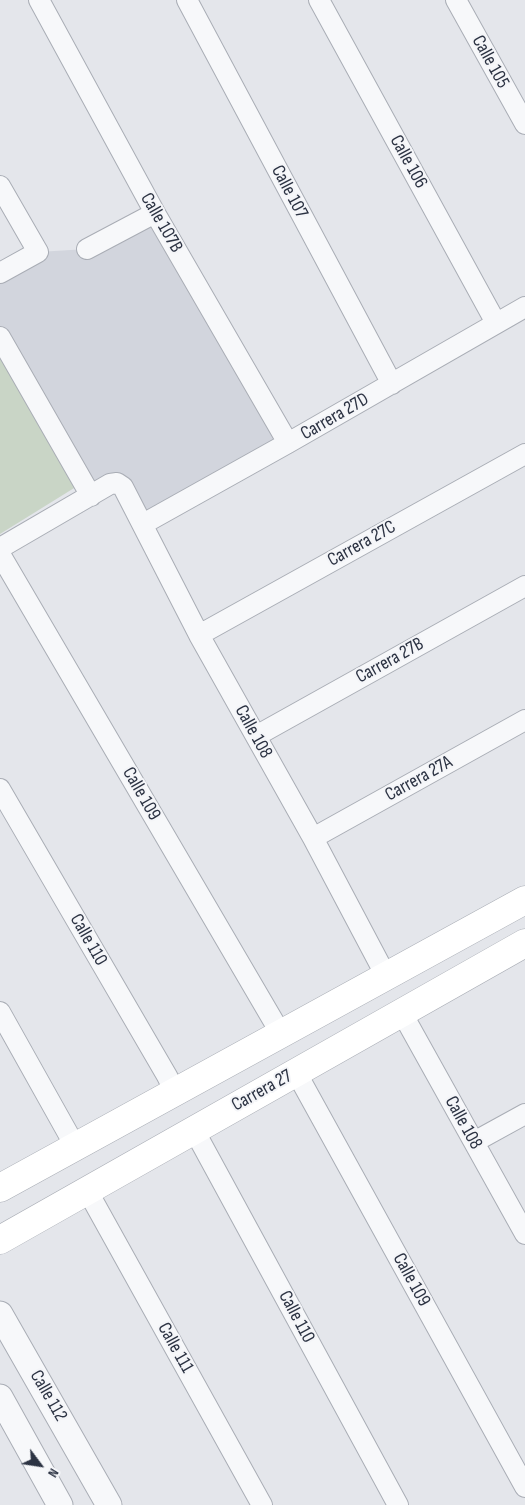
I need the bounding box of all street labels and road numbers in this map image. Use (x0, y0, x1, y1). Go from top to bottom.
street label: Calle 105 (466, 32, 514, 92)
street label: Calle 106 (384, 131, 432, 193)
street label: Calle 107 (266, 162, 312, 222)
street label: Calle 107B (135, 189, 187, 257)
street label: Carrera 27D (297, 388, 373, 446)
street label: Carrera 27C (324, 516, 400, 572)
street label: Carrera 27B (352, 633, 428, 689)
street label: Calle 108 (229, 701, 277, 763)
street label: Carrera 27A (381, 751, 457, 807)
street label: Calle 109 (117, 763, 165, 825)
street label: Calle 110 (64, 910, 112, 970)
street label: Carrera 27 (228, 1065, 296, 1117)
street label: Calle 108 (439, 1092, 487, 1154)
street label: Calle 109 (387, 1249, 435, 1311)
street label: Calle 110 (273, 1287, 319, 1347)
street label: Calle 111 (152, 1319, 198, 1377)
street label: Calle 112 (24, 1366, 72, 1426)

